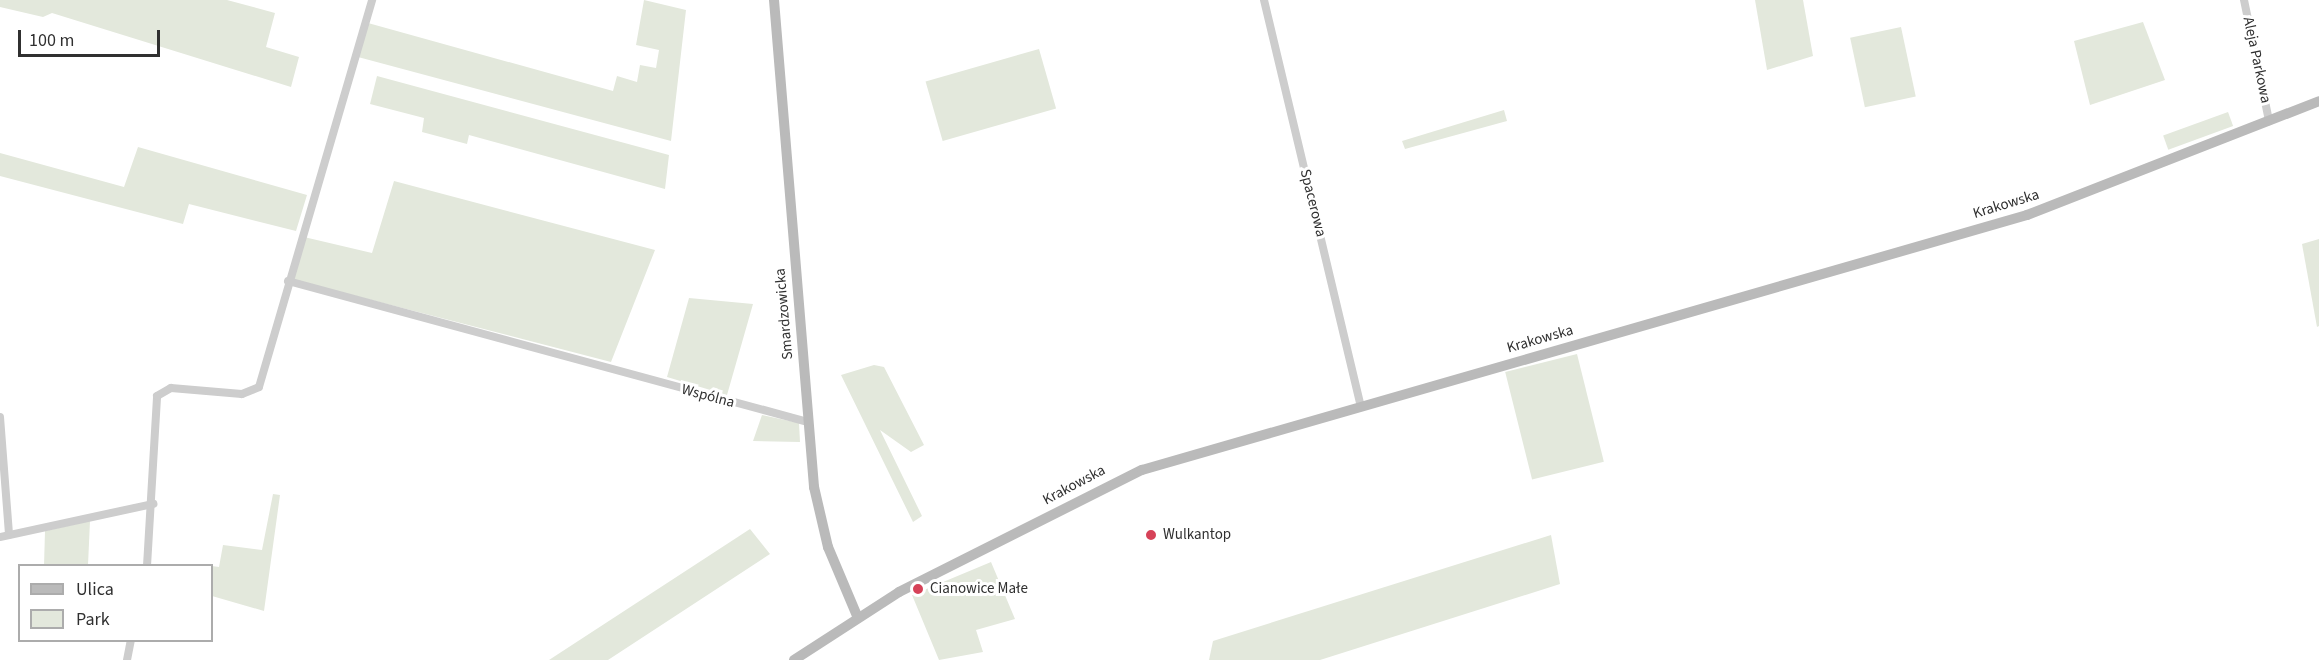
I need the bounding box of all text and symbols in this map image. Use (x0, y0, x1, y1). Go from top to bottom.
street label: Aleja Parkowa (2239, 15, 2275, 105)
scale bar (21, 18, 164, 56)
text: 100 m (29, 28, 74, 53)
street label: Spacerowa (1296, 167, 1330, 239)
street label: Krakowska (1971, 185, 2041, 223)
street label: Smardzowicka (771, 267, 797, 361)
street label: Krakowska (1505, 321, 1575, 357)
street label: Wspólna (680, 380, 736, 412)
street label: Krakowska (1040, 461, 1108, 509)
place label: Wulkantop (1163, 526, 1231, 544)
marker: Wulkantop (1144, 528, 1158, 542)
legend (18, 564, 213, 642)
text: Ulica (76, 577, 114, 602)
place label: Cianowice Małe (930, 580, 1028, 598)
marker: Cianowice Małe (911, 582, 925, 596)
text: Park (76, 607, 110, 632)

